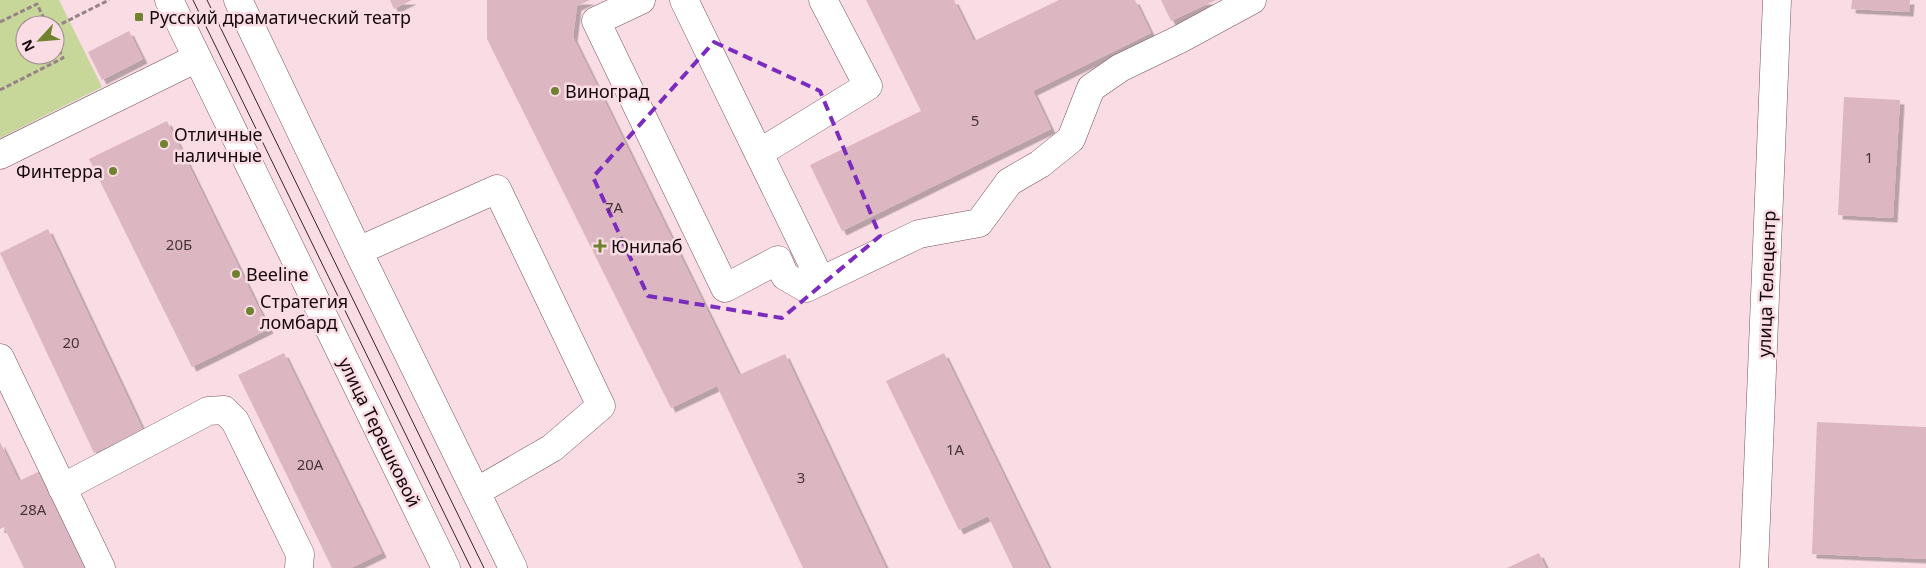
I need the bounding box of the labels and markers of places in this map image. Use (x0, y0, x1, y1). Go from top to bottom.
place label: Русский драматический театр (149, 5, 411, 29)
marker: Русский драматический театр (133, 11, 145, 23)
place label: Виноград (565, 79, 649, 103)
marker: Виноград (549, 85, 561, 97)
place label: Отличные наличные (174, 122, 263, 167)
marker: Отличные наличные (158, 138, 170, 150)
place label: Финтерра (16, 159, 103, 183)
marker: Финтерра (107, 165, 119, 177)
place label: Юнилаб (611, 234, 683, 258)
marker: Юнилаб (593, 239, 607, 253)
place label: Beeline (246, 262, 309, 286)
marker: Beeline (230, 268, 242, 280)
place label: Стратегия ломбард (260, 289, 348, 334)
marker: Стратегия ломбард (244, 305, 256, 317)

